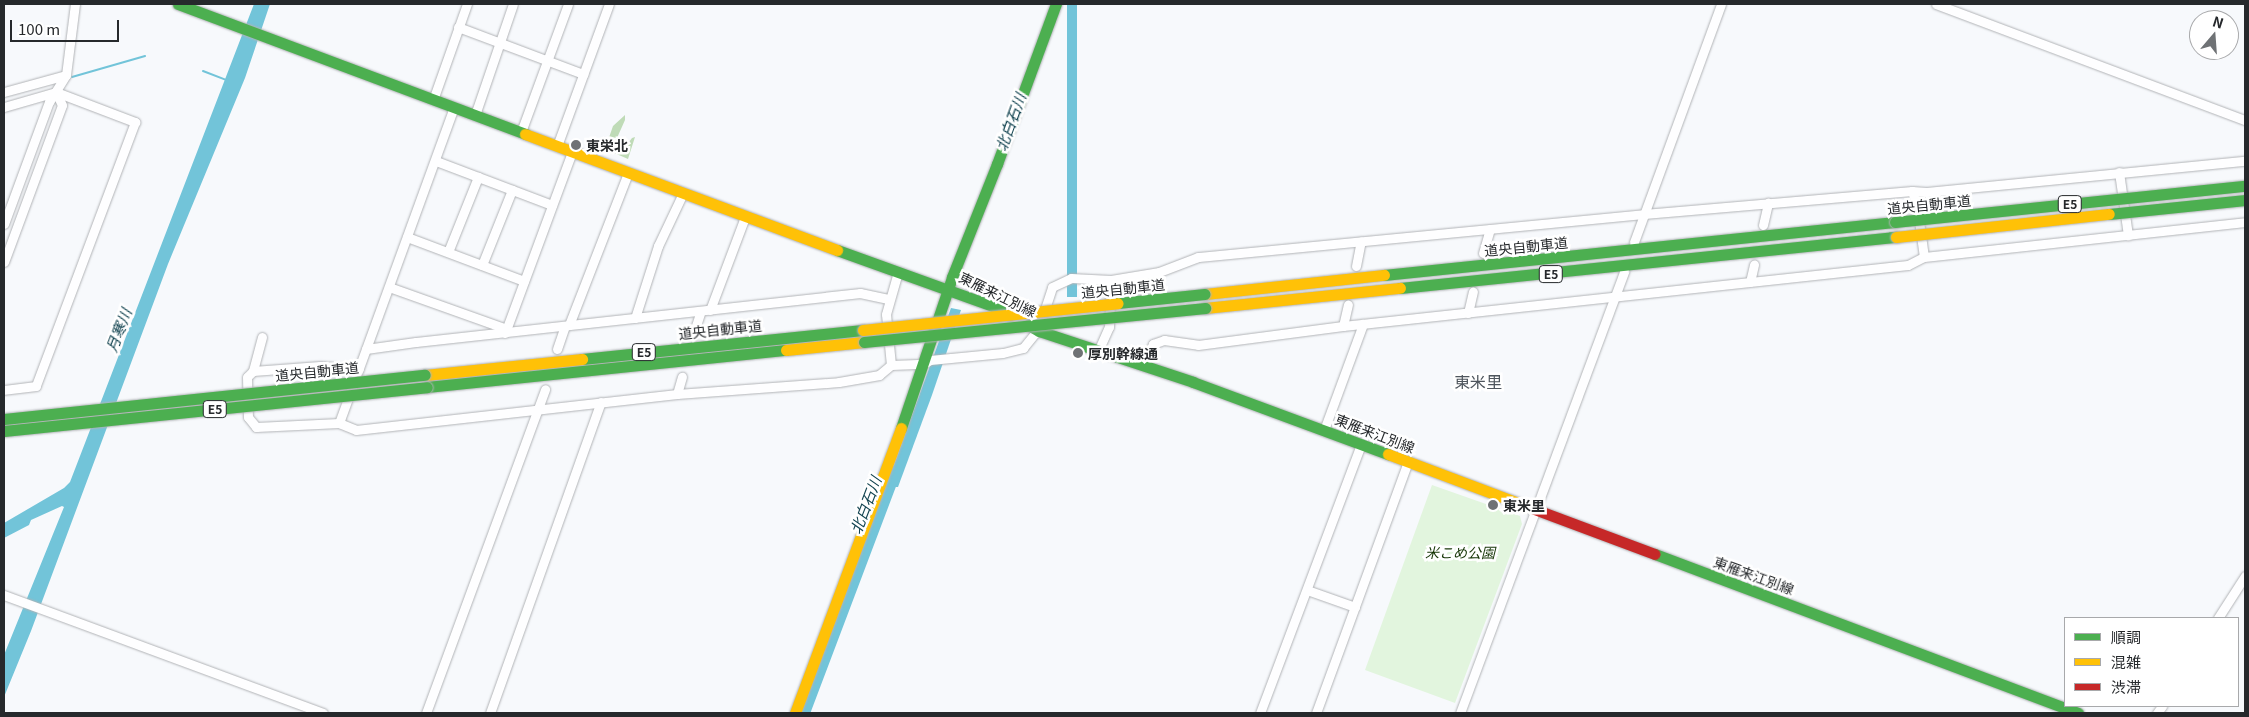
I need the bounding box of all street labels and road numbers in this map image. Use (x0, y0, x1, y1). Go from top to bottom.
street label: 道央自動車道 (1886, 191, 1972, 217)
road number: E5 (2058, 194, 2082, 213)
street label: 道央自動車道 (1483, 233, 1569, 259)
road number: E5 (1538, 264, 1564, 284)
street label: 東雁来江別線 (957, 268, 1039, 320)
street label: 道央自動車道 (1080, 275, 1166, 301)
street label: 道央自動車道 (677, 316, 763, 342)
road number: E5 (632, 342, 656, 362)
street label: 道央自動車道 (274, 358, 360, 384)
road number: E5 (202, 399, 228, 418)
street label: 東雁来江別線 (1333, 410, 1417, 456)
street label: 東雁来江別線 (1712, 553, 1796, 597)

